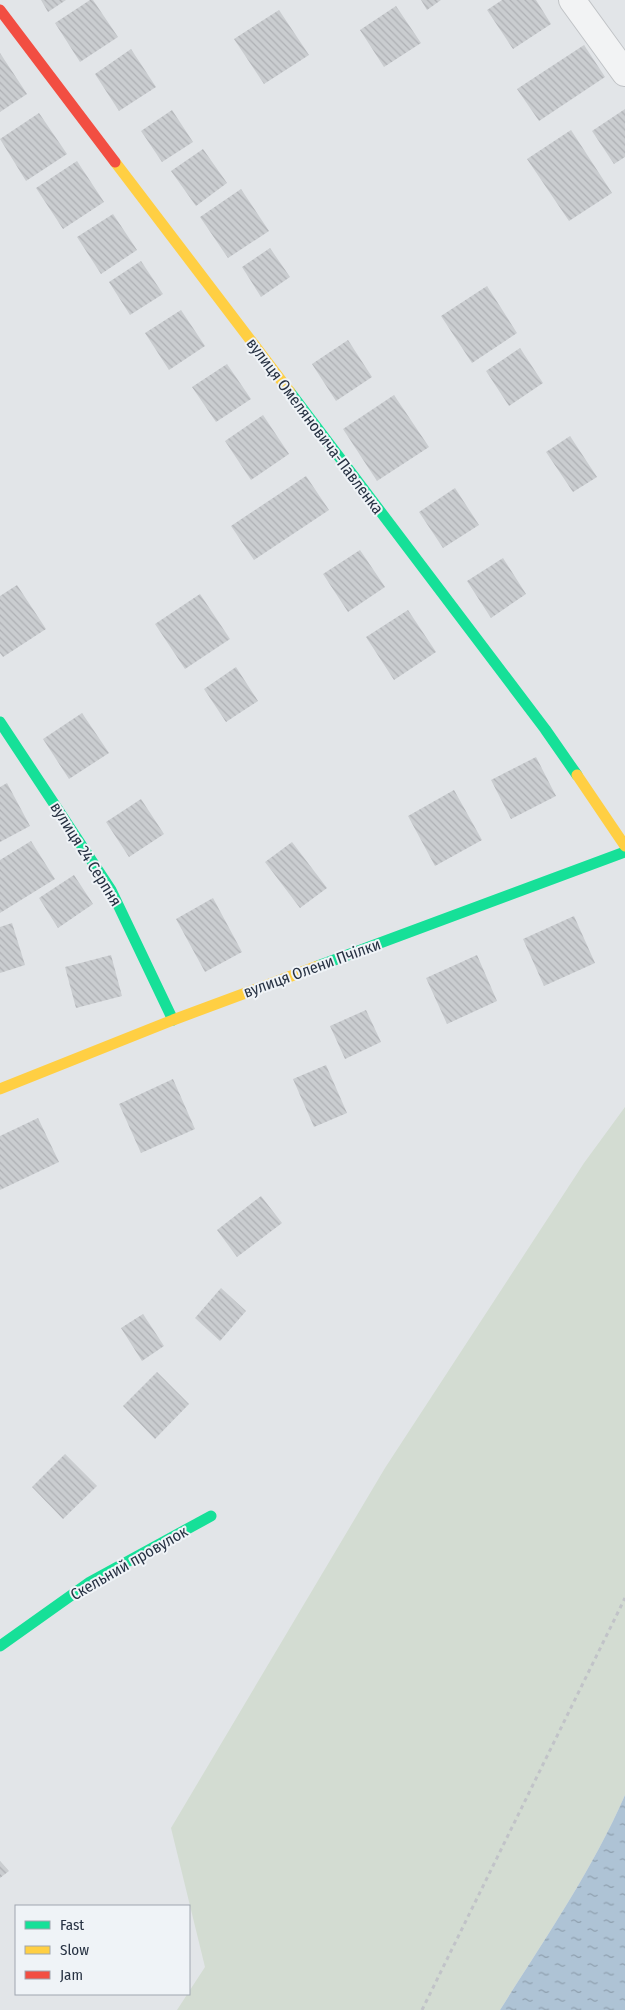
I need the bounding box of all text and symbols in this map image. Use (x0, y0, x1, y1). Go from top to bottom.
street label: вулиця Омеляновича-Павленка (243, 334, 388, 518)
street label: вулиця 24 Серпня (46, 798, 126, 910)
street label: вулиця Олени Пчілки (241, 934, 383, 1002)
street label: Скельний провулок (67, 1521, 192, 1604)
legend (15, 1905, 190, 1995)
text: Fast (60, 1916, 84, 1934)
text: Slow (60, 1941, 89, 1959)
text: Jam (60, 1966, 83, 1984)

